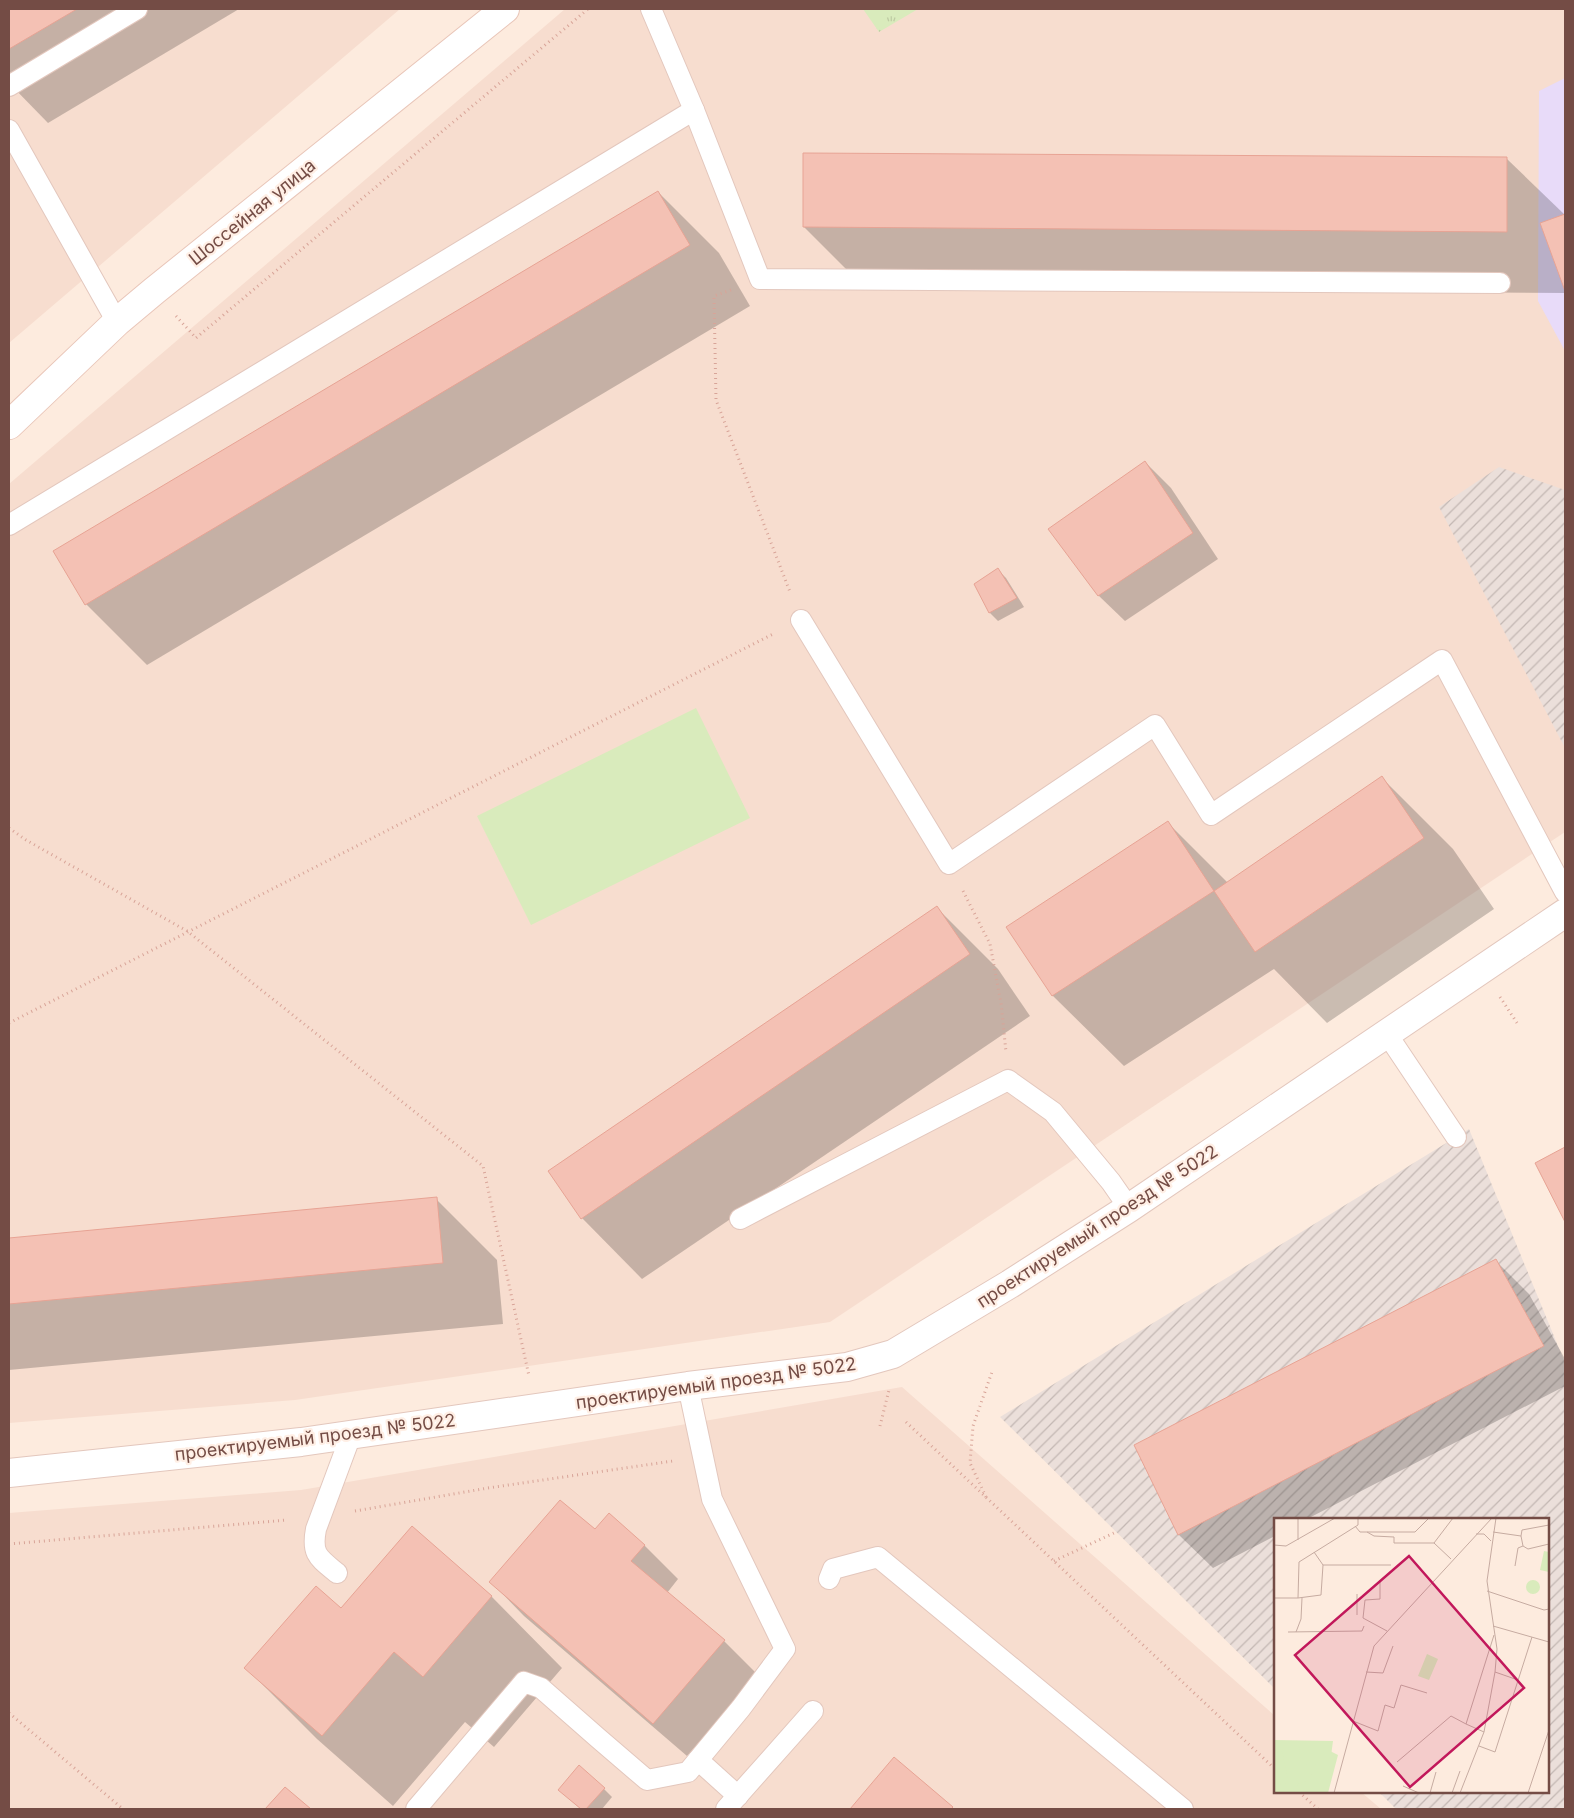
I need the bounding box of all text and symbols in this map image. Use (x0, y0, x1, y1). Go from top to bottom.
street label: Шоссейная улица (185, 155, 319, 269)
street label: проектируемый проезд № 5022 (973, 1140, 1221, 1312)
street label: проектируемый проезд № 5022 (574, 1353, 858, 1413)
street label: проектируемый проезд № 5022 (173, 1409, 457, 1465)
inset map (1274, 1518, 1549, 1793)

